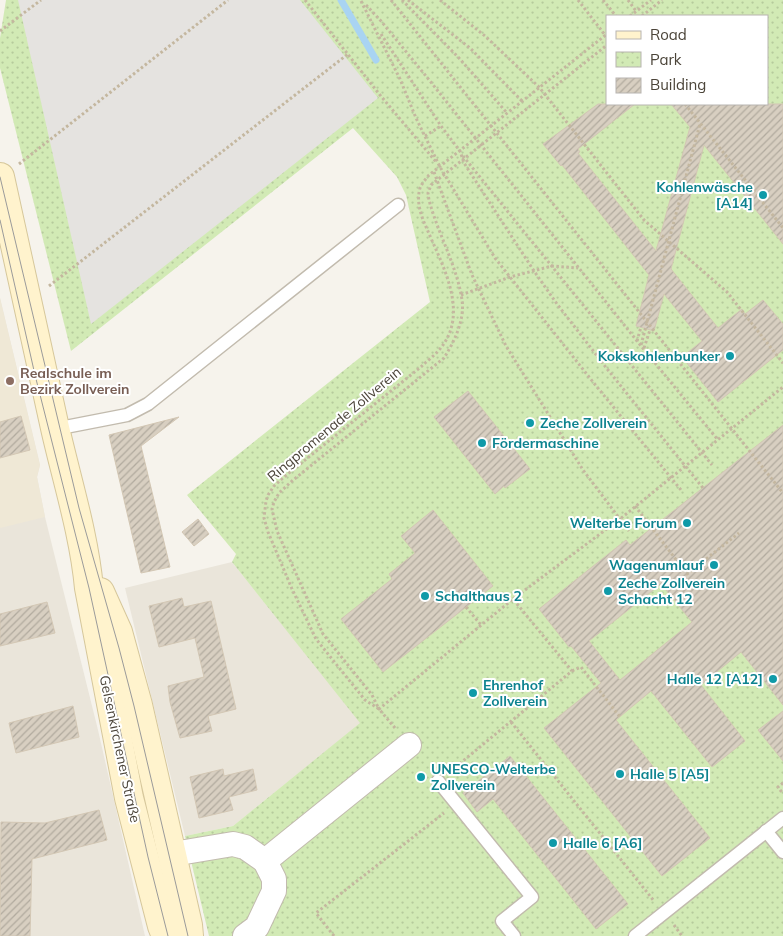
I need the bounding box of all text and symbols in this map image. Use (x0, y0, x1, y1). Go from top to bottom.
legend (606, 15, 768, 105)
text: Road (650, 25, 687, 44)
text: Park (650, 50, 682, 69)
text: Building (650, 75, 706, 94)
place label: Kohlenwäsche [A14] (656, 178, 753, 212)
marker: Kohlenwäsche [A14] (757, 189, 769, 201)
place label: Kokskohlenbunker (598, 347, 720, 365)
marker: Kokskohlenbunker (724, 350, 736, 362)
street label: Ringpromenade Zollverein (263, 363, 405, 485)
place label: Realschule im Bezirk Zollverein (20, 364, 130, 398)
marker: Realschule im Bezirk Zollverein (4, 375, 16, 387)
place label: Zeche Zollverein (540, 414, 647, 432)
marker: Zeche Zollverein (524, 417, 536, 429)
place label: Fördermaschine (492, 434, 599, 452)
marker: Fördermaschine (476, 437, 488, 449)
place label: Welterbe Forum (570, 514, 677, 532)
marker: Welterbe Forum (681, 517, 693, 529)
place label: Wagenumlauf (609, 556, 705, 574)
marker: Wagenumlauf (708, 559, 720, 571)
place label: Zeche Zollverein Schacht 12 (618, 574, 725, 608)
marker: Zeche Zollverein Schacht 12 (602, 585, 614, 597)
place label: Schalthaus 2 (435, 587, 522, 605)
marker: Schalthaus 2 (419, 590, 431, 602)
place label: Halle 12 [A12] (667, 670, 763, 688)
marker: Halle 12 [A12] (767, 673, 779, 685)
street label: Gelsenkirchener Straße (96, 674, 144, 824)
place label: Ehrenhof Zollverein (483, 676, 547, 710)
marker: Ehrenhof Zollverein (467, 687, 479, 699)
place label: UNESCO-Welterbe Zollverein (431, 760, 556, 794)
place label: Halle 5 [A5] (630, 765, 709, 783)
marker: Halle 5 [A5] (614, 768, 626, 780)
marker: UNESCO-Welterbe Zollverein (415, 771, 427, 783)
place label: Halle 6 [A6] (563, 834, 642, 852)
marker: Halle 6 [A6] (547, 837, 559, 849)

